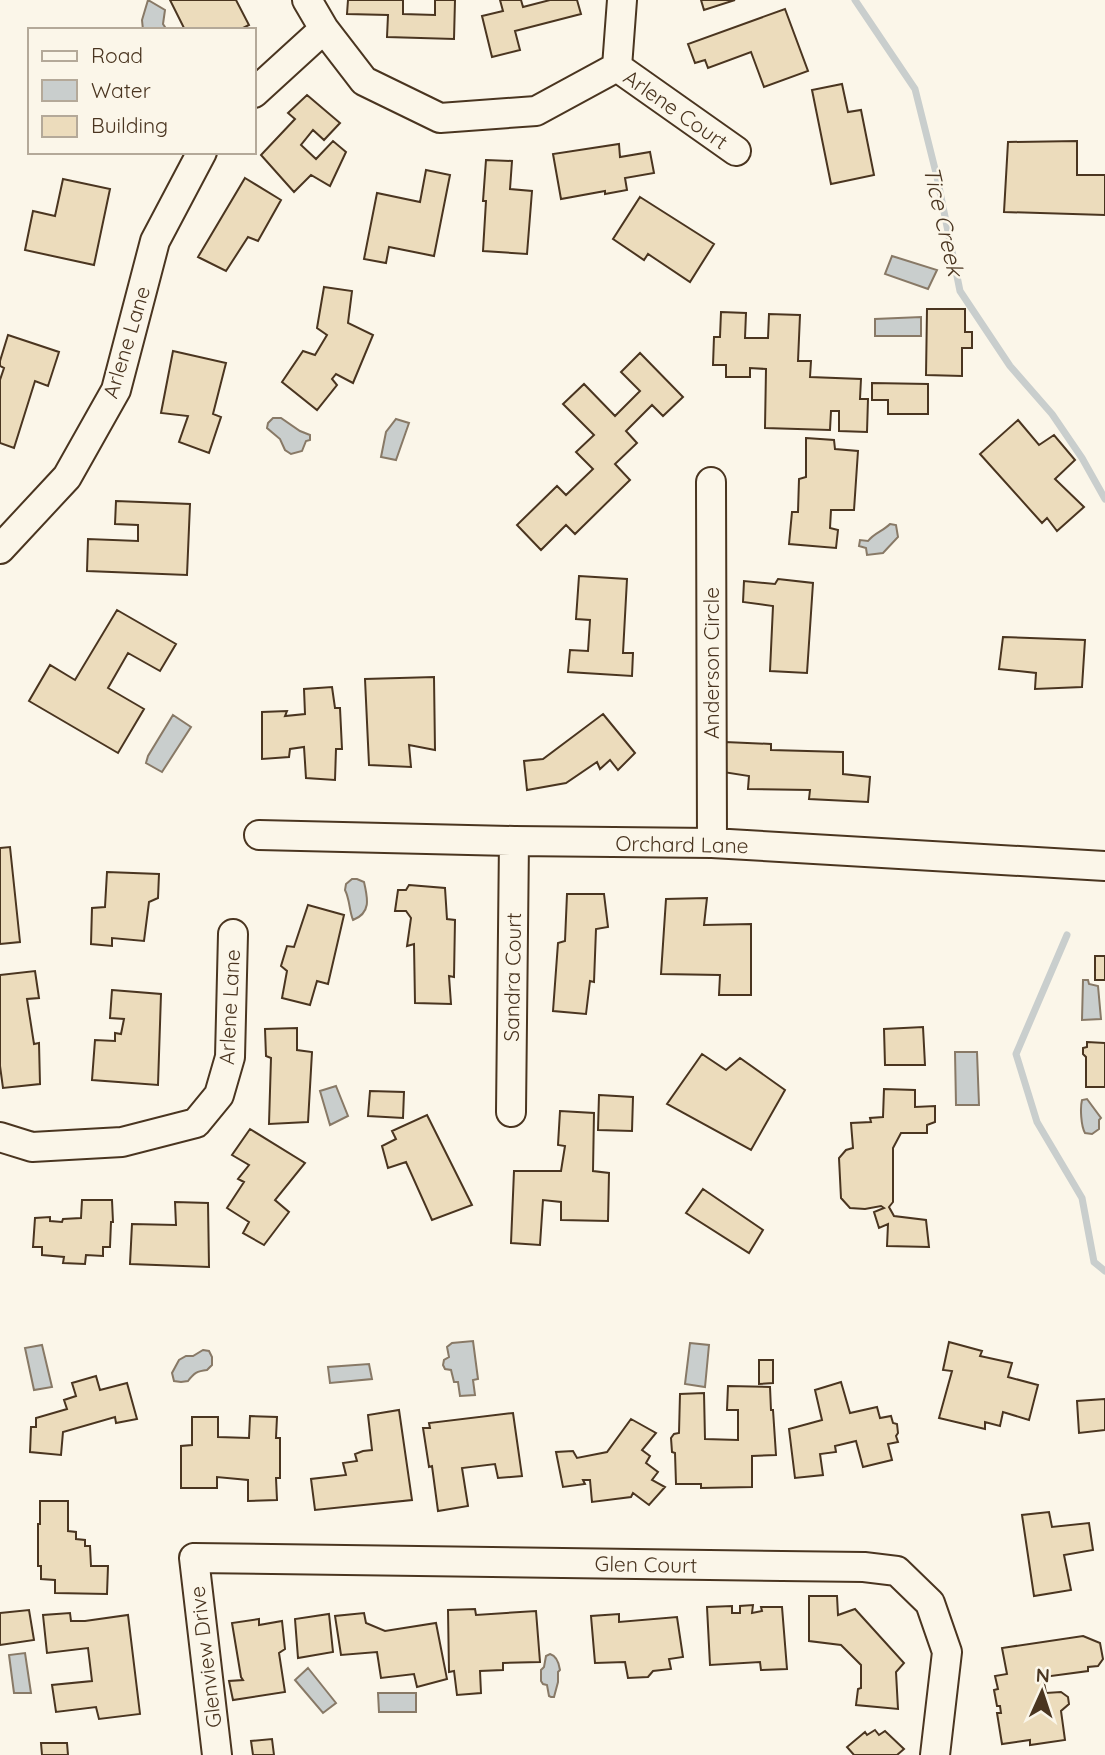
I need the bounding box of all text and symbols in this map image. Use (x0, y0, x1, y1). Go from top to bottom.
legend (28, 28, 256, 154)
text: Road (91, 42, 143, 68)
street label: Arlene Court (619, 64, 733, 154)
text: Water (91, 77, 151, 103)
text: Building (91, 112, 168, 138)
water label: Tice Creek (917, 163, 971, 280)
street label: Arlene Lane (97, 283, 155, 401)
street label: Anderson Circle (698, 587, 724, 739)
street label: Orchard Lane (615, 830, 749, 858)
street label: Sandra Court (498, 912, 526, 1042)
street label: Arlene Lane (213, 949, 245, 1065)
street label: Glen Court (595, 1550, 697, 1578)
street label: Glenview Drive (183, 1585, 227, 1729)
north arrow (1007, 1657, 1077, 1727)
text: N (1035, 1663, 1050, 1687)

